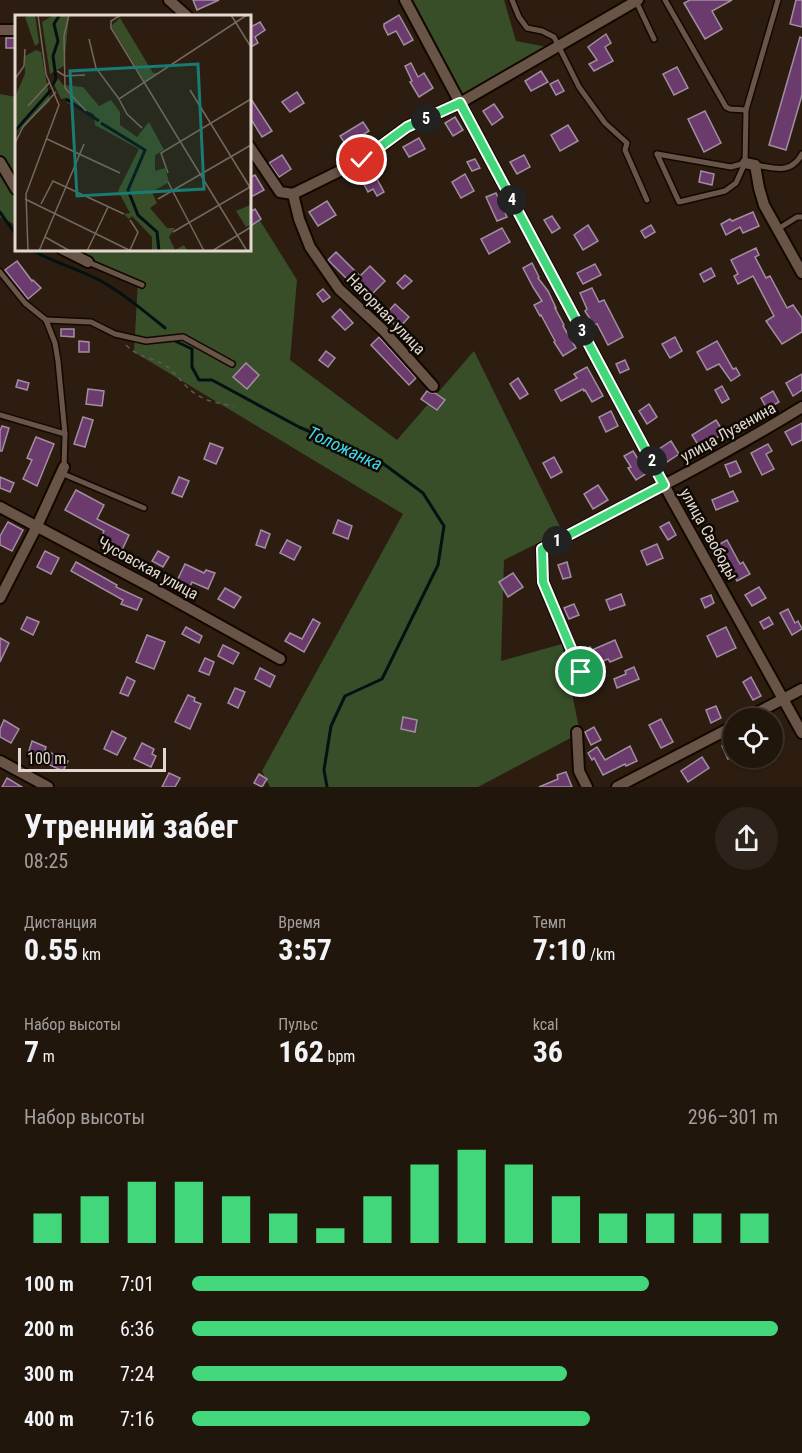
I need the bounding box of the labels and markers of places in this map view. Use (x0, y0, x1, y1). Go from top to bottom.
pin: 5 (411, 104, 441, 134)
pin (336, 134, 387, 185)
pin: 4 (497, 185, 527, 215)
pin: 3 (567, 316, 597, 346)
pin: 2 (637, 446, 667, 476)
pin: 1 (542, 526, 572, 556)
pin (555, 646, 606, 697)

